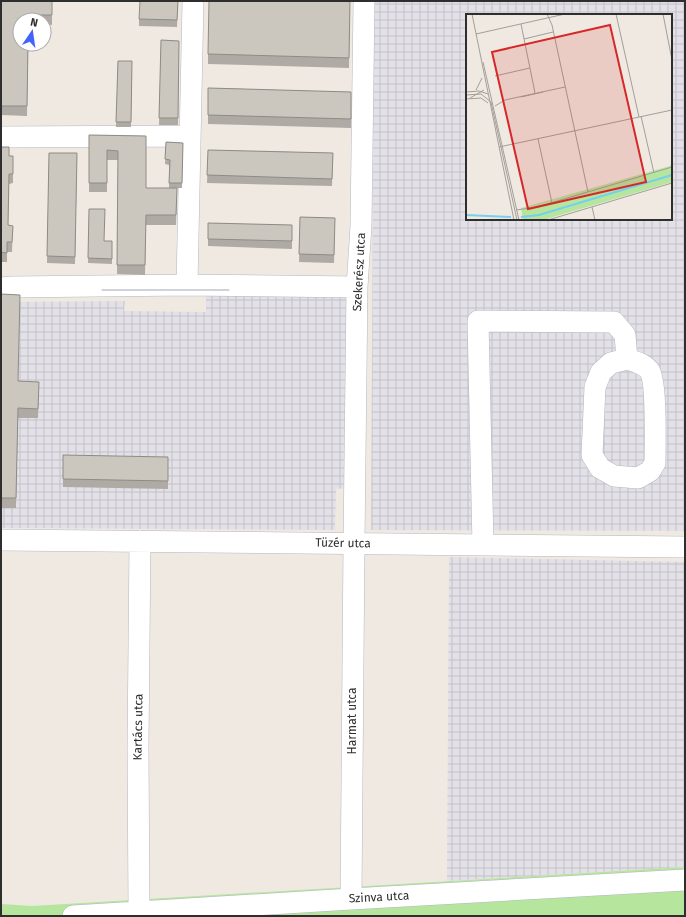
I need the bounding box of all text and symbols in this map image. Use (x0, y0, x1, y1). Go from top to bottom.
north arrow (12, 12, 52, 52)
inset map (466, 14, 672, 220)
text: N (29, 16, 39, 30)
street label: Szekerész utca (350, 232, 368, 312)
street label: Tüzér utca (315, 536, 371, 550)
street label: Harmat utca (345, 688, 359, 754)
street label: Kartács utca (130, 694, 146, 760)
street label: Szinva utca (348, 888, 410, 906)

